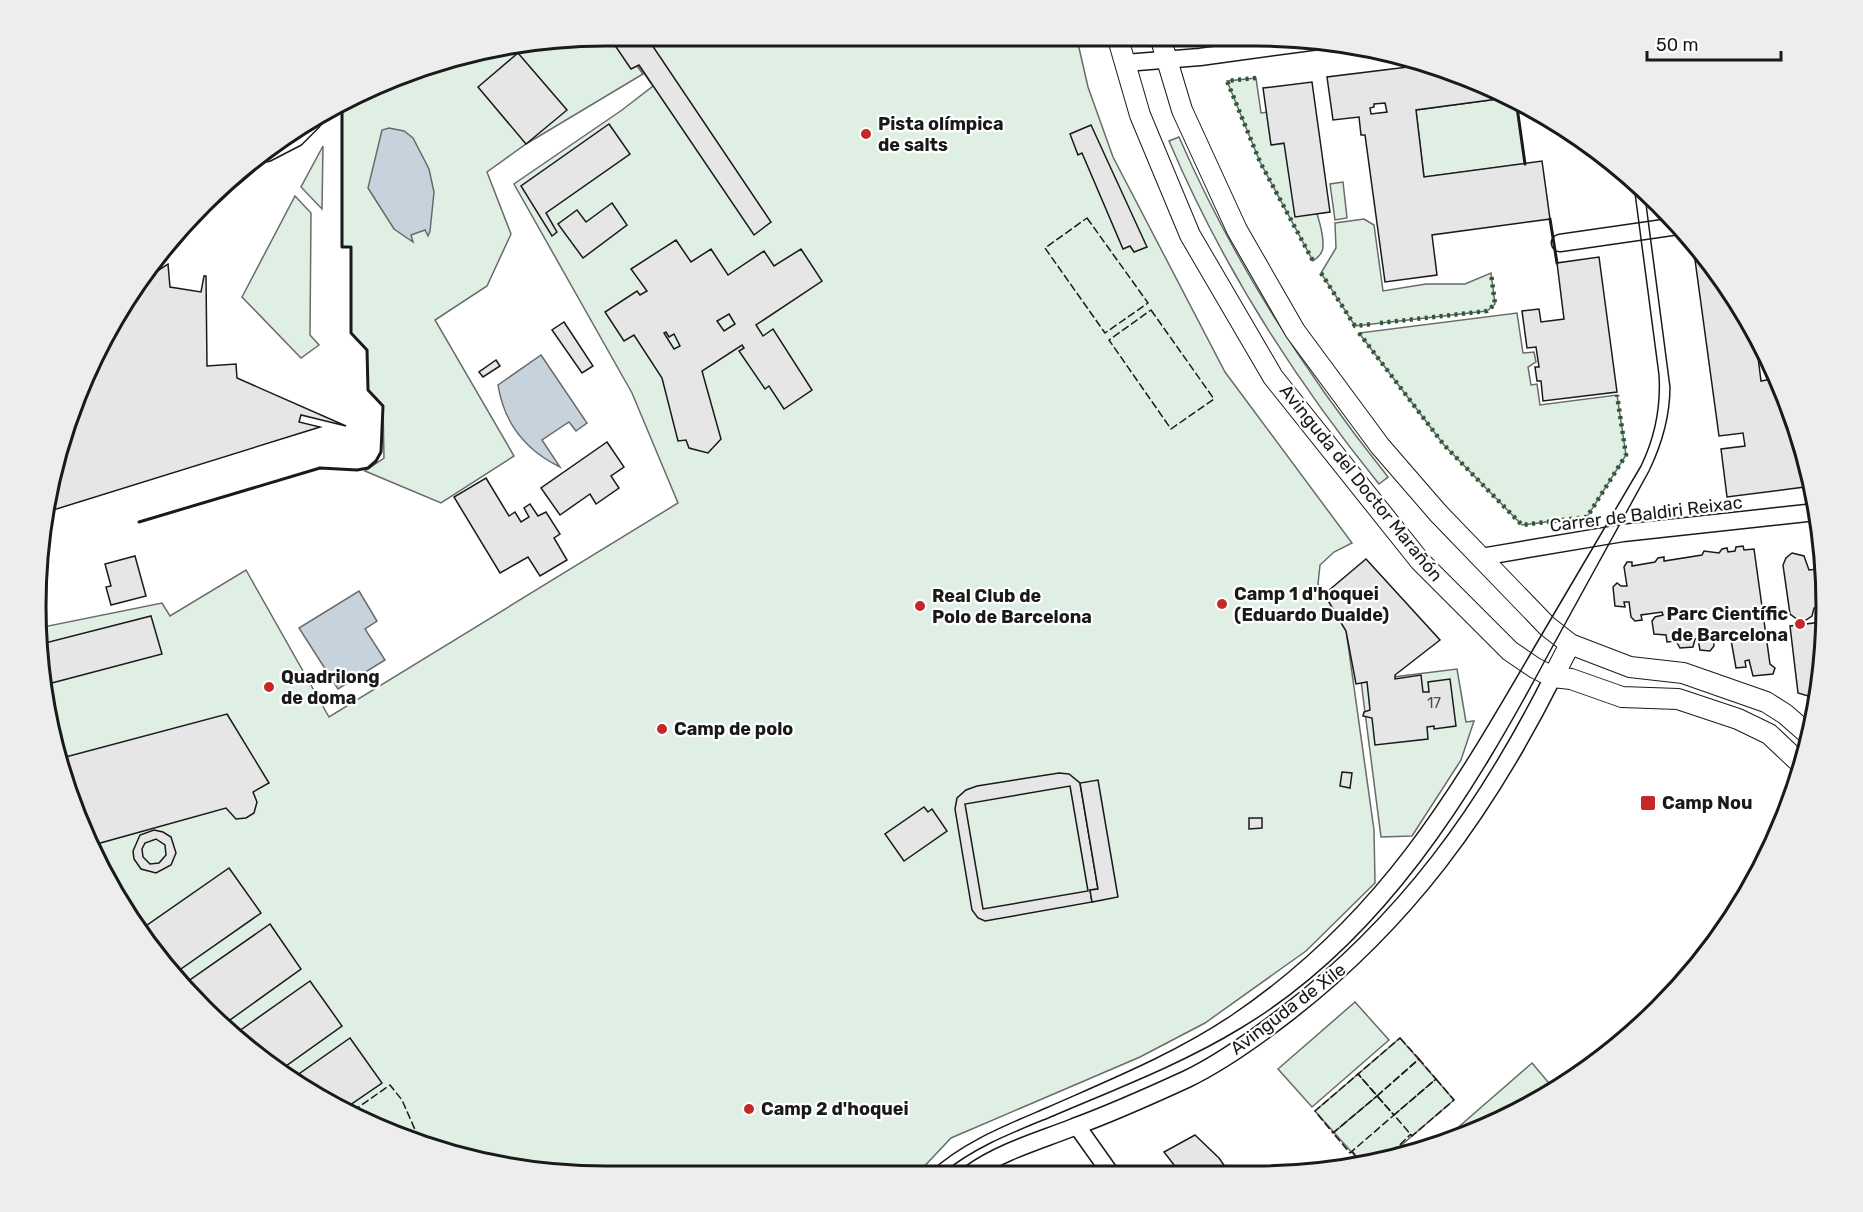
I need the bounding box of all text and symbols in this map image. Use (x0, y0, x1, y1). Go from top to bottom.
scale bar (1647, 24, 1780, 62)
text: 50 m (1656, 34, 1699, 56)
place label: Pista olímpica de salts (878, 113, 1004, 156)
marker: Pista olímpica de salts (859, 127, 873, 141)
street label: Avinguda del Doctor Marañón (1275, 380, 1447, 586)
street label: Carrer de Baldiri Reixac (1548, 491, 1744, 537)
place label: Camp 1 d'hoquei (Eduardo Dualde) (1234, 583, 1389, 626)
place label: Real Club de Polo de Barcelona (932, 585, 1092, 628)
marker: Camp 1 d'hoquei (Eduardo Dualde) (1215, 597, 1229, 611)
marker: Real Club de Polo de Barcelona (913, 599, 927, 613)
place label: Parc Científic de Barcelona (1667, 603, 1788, 646)
marker: Parc Científic de Barcelona (1793, 617, 1807, 631)
place label: Quadrilong de doma (281, 666, 380, 709)
marker: Quadrilong de doma (262, 680, 276, 694)
house number: 17 (1427, 694, 1441, 712)
place label: Camp de polo (674, 718, 793, 740)
marker: Camp de polo (655, 722, 669, 736)
place label: Camp Nou (1662, 792, 1752, 814)
marker: Camp Nou (1639, 794, 1657, 812)
street label: Avinguda de Xile (1226, 958, 1350, 1060)
place label: Camp 2 d'hoquei (761, 1098, 909, 1120)
marker: Camp 2 d'hoquei (742, 1102, 756, 1116)

